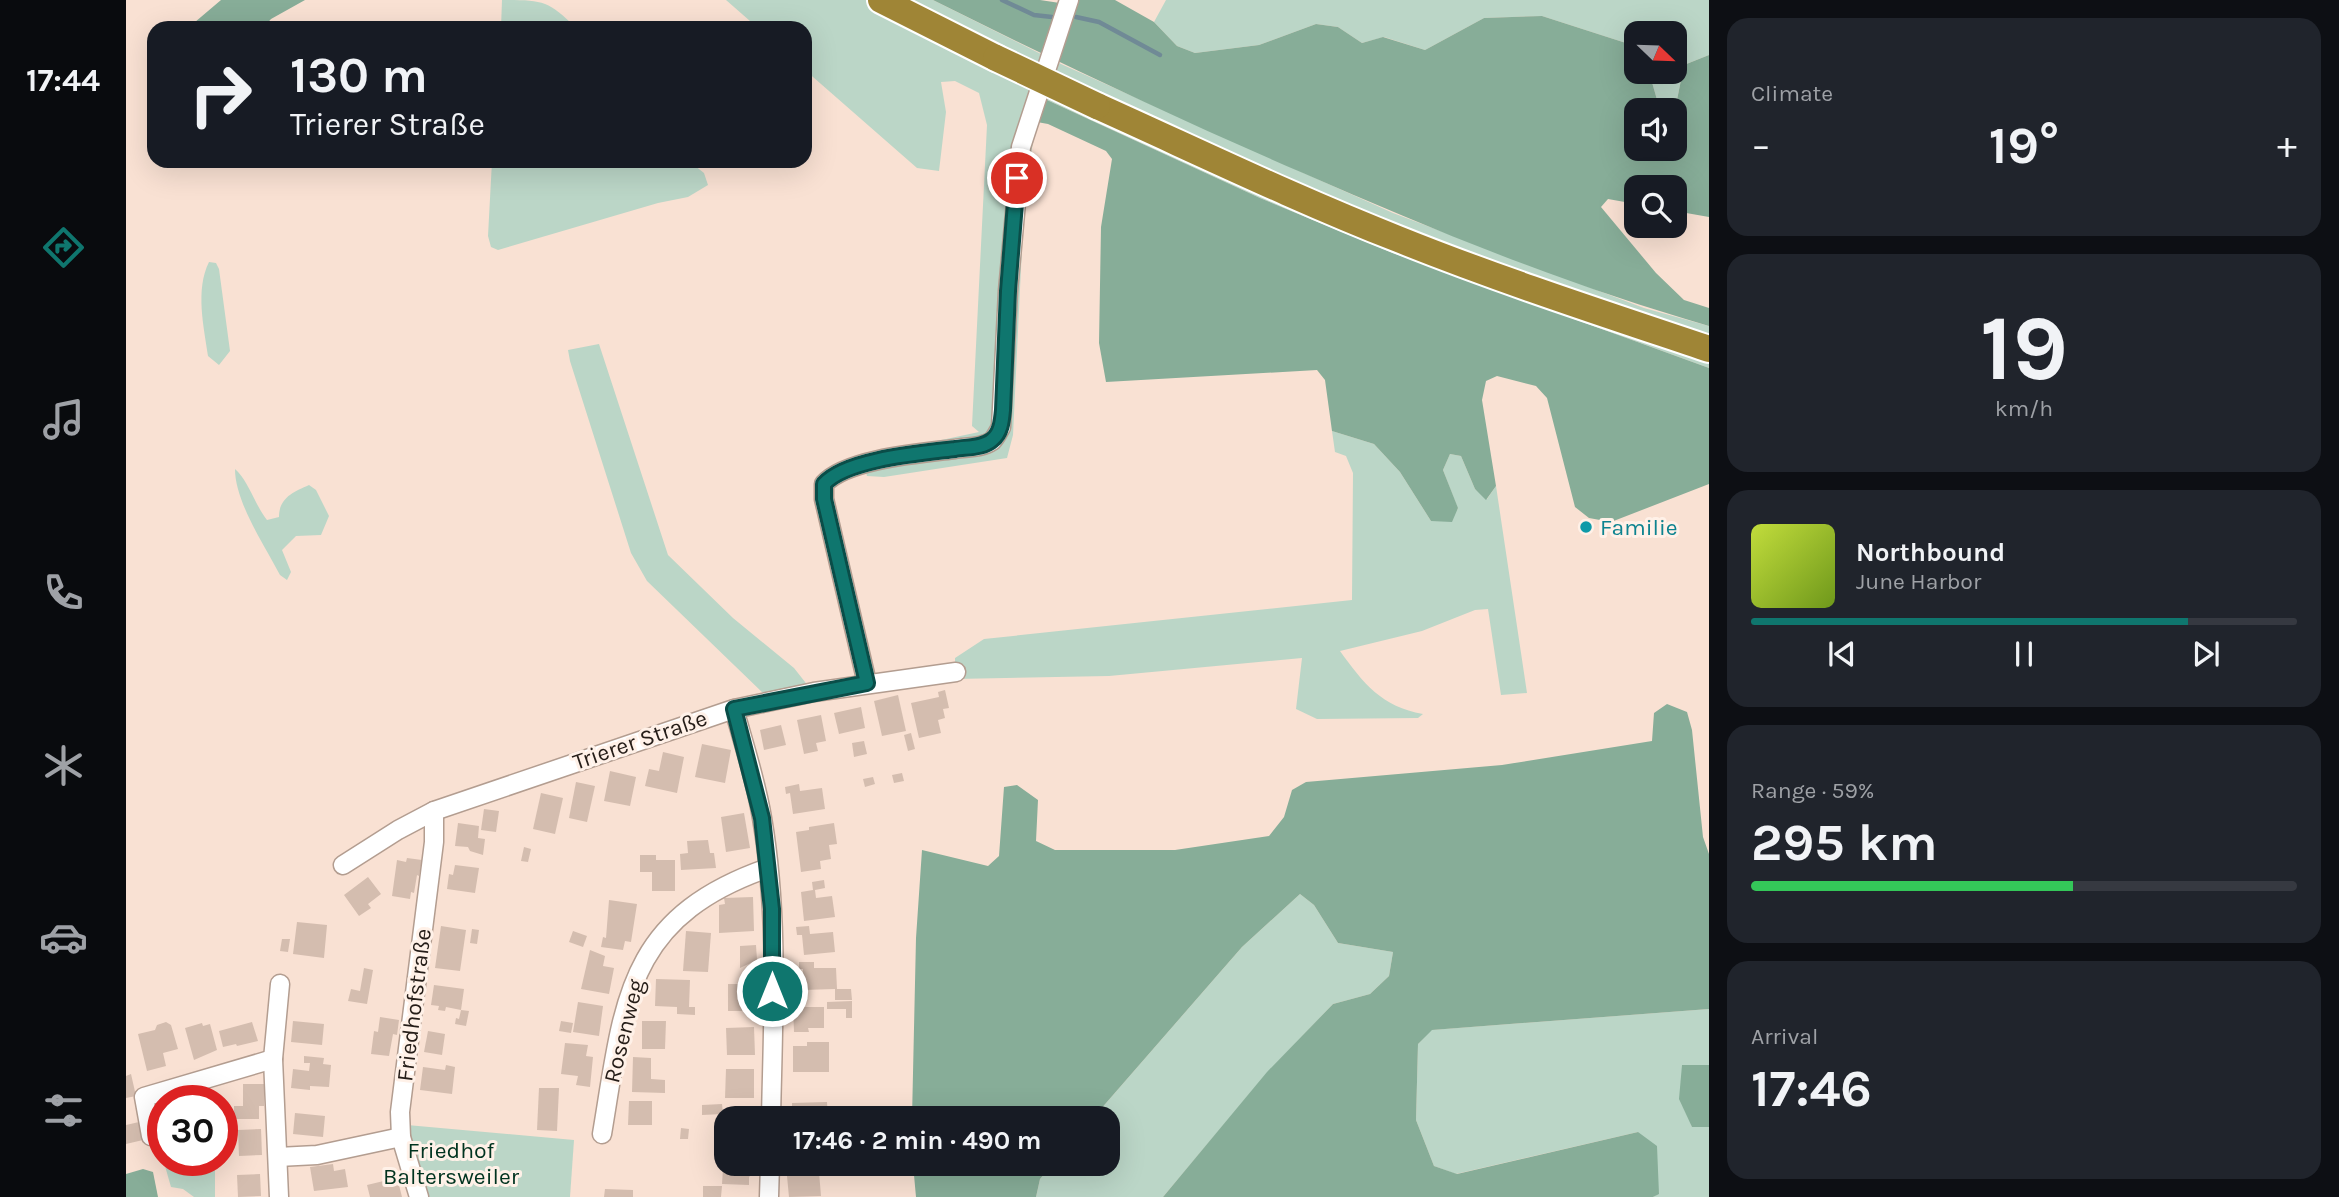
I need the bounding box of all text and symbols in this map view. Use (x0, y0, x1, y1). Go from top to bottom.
north arrow (1624, 21, 1687, 84)
map controls (1624, 21, 1687, 238)
text: 130 m (290, 47, 428, 104)
icon: right (175, 49, 266, 140)
text: 17:44 (26, 62, 100, 99)
text: Climate (1751, 80, 1833, 107)
button: sound (1624, 98, 1687, 161)
text: Trierer Straße (290, 106, 485, 143)
text: 19° (1989, 115, 2059, 176)
text: − (1751, 123, 1771, 168)
text: + (2277, 123, 2297, 168)
pin (987, 148, 1047, 208)
icon: arrive (998, 159, 1036, 197)
button: search (1624, 175, 1687, 238)
icon: directions (39, 223, 88, 272)
text: 19 (1980, 296, 2068, 402)
icon: music (39, 395, 88, 444)
text: km/h (1995, 395, 2053, 422)
place label: Familie (1600, 514, 1678, 541)
marker: Familie (1578, 519, 1594, 535)
text: Northbound (1856, 537, 2005, 568)
icon: phone (39, 568, 88, 617)
text: June Harbor (1856, 568, 1981, 595)
icon: previous (1823, 635, 1861, 673)
icon: pause (2005, 635, 2043, 673)
icon: next (2187, 635, 2225, 673)
street label: Trierer Straße (569, 704, 711, 776)
icon: climate (39, 741, 88, 790)
text: Range · 59% (1751, 777, 1874, 804)
text: 295 km (1751, 812, 1938, 873)
icon: car (39, 913, 88, 962)
street label: Friedhofstraße (391, 927, 437, 1083)
position arrow (735, 954, 809, 1028)
street label: Rosenweg (598, 976, 650, 1086)
text: Arrival (1751, 1023, 1818, 1050)
text: 17:46 (1751, 1058, 1872, 1119)
speed limit sign: 30 (147, 1085, 238, 1176)
icon: filters (39, 1086, 88, 1135)
text: 17:46 · 2 min · 490 m (793, 1125, 1041, 1156)
park label: Friedhof Baltersweiler (383, 1137, 520, 1190)

